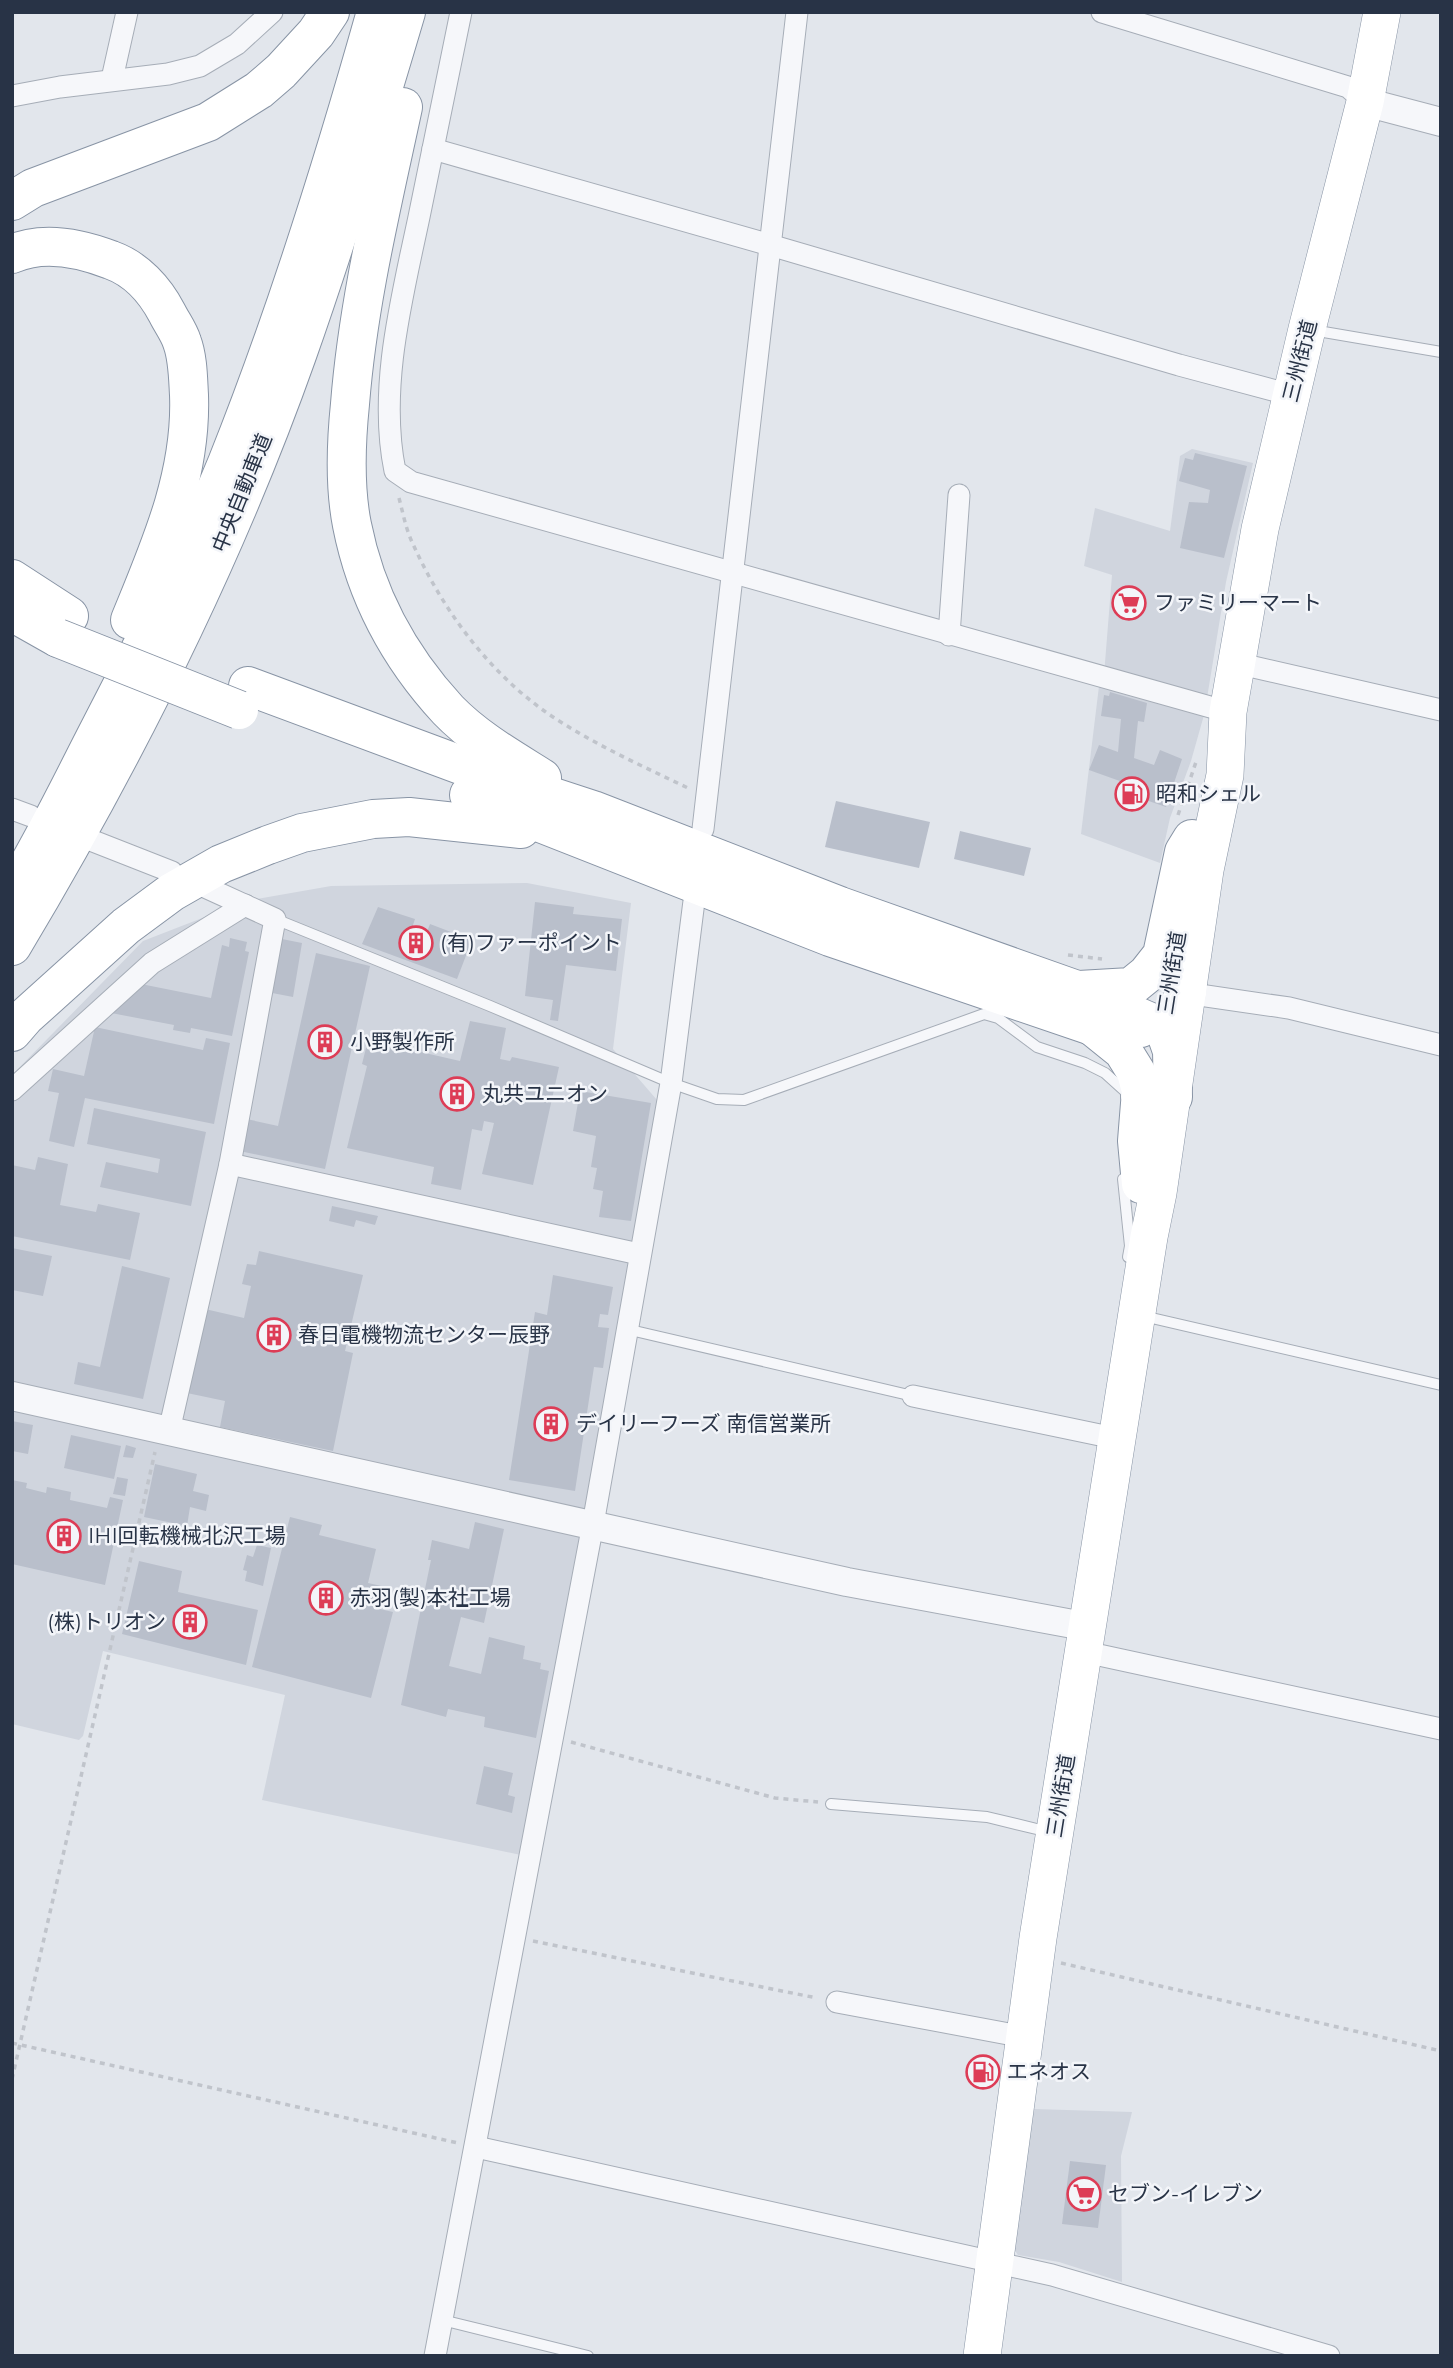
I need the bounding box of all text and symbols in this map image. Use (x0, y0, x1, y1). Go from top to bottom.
street label: 三州街道 (1277, 317, 1322, 405)
street label: 中央自動車道 (206, 430, 277, 556)
supermarket icon: ファミリーマート (1110, 584, 1148, 622)
place label: ファミリーマート (1154, 590, 1322, 615)
fuel station icon: 昭和シェル (1113, 775, 1151, 813)
place label: 昭和シェル (1156, 781, 1261, 806)
building icon: (有)ファーポイント (397, 924, 435, 962)
street label: 三州街道 (1153, 929, 1190, 1016)
place label: (有)ファーポイント (440, 930, 622, 955)
building icon: 小野製作所 (306, 1023, 344, 1061)
place label: 小野製作所 (350, 1029, 455, 1054)
building icon: 丸共ユニオン (438, 1075, 476, 1113)
place label: 丸共ユニオン (482, 1081, 608, 1106)
building icon: 春日電機物流センター辰野 (255, 1316, 293, 1354)
place label: 春日電機物流センター辰野 (298, 1322, 550, 1347)
building icon: デイリーフーズ 南信営業所 (532, 1405, 570, 1443)
place label: デイリーフーズ 南信営業所 (576, 1411, 831, 1436)
building icon: IHI回転機械北沢工場 (45, 1517, 83, 1555)
place label: IHI回転機械北沢工場 (88, 1523, 286, 1548)
building icon: 赤羽(製)本社工場 (307, 1579, 345, 1617)
place label: 赤羽(製)本社工場 (350, 1585, 511, 1610)
building icon: (株)トリオン (171, 1603, 209, 1641)
place label: (株)トリオン (47, 1609, 166, 1634)
street label: 三州街道 (1042, 1752, 1079, 1839)
fuel station icon: エネオス (964, 2053, 1002, 2091)
place label: エネオス (1007, 2059, 1091, 2084)
supermarket icon: セブン-イレブン (1065, 2175, 1103, 2213)
place label: セブン-イレブン (1108, 2181, 1263, 2206)

